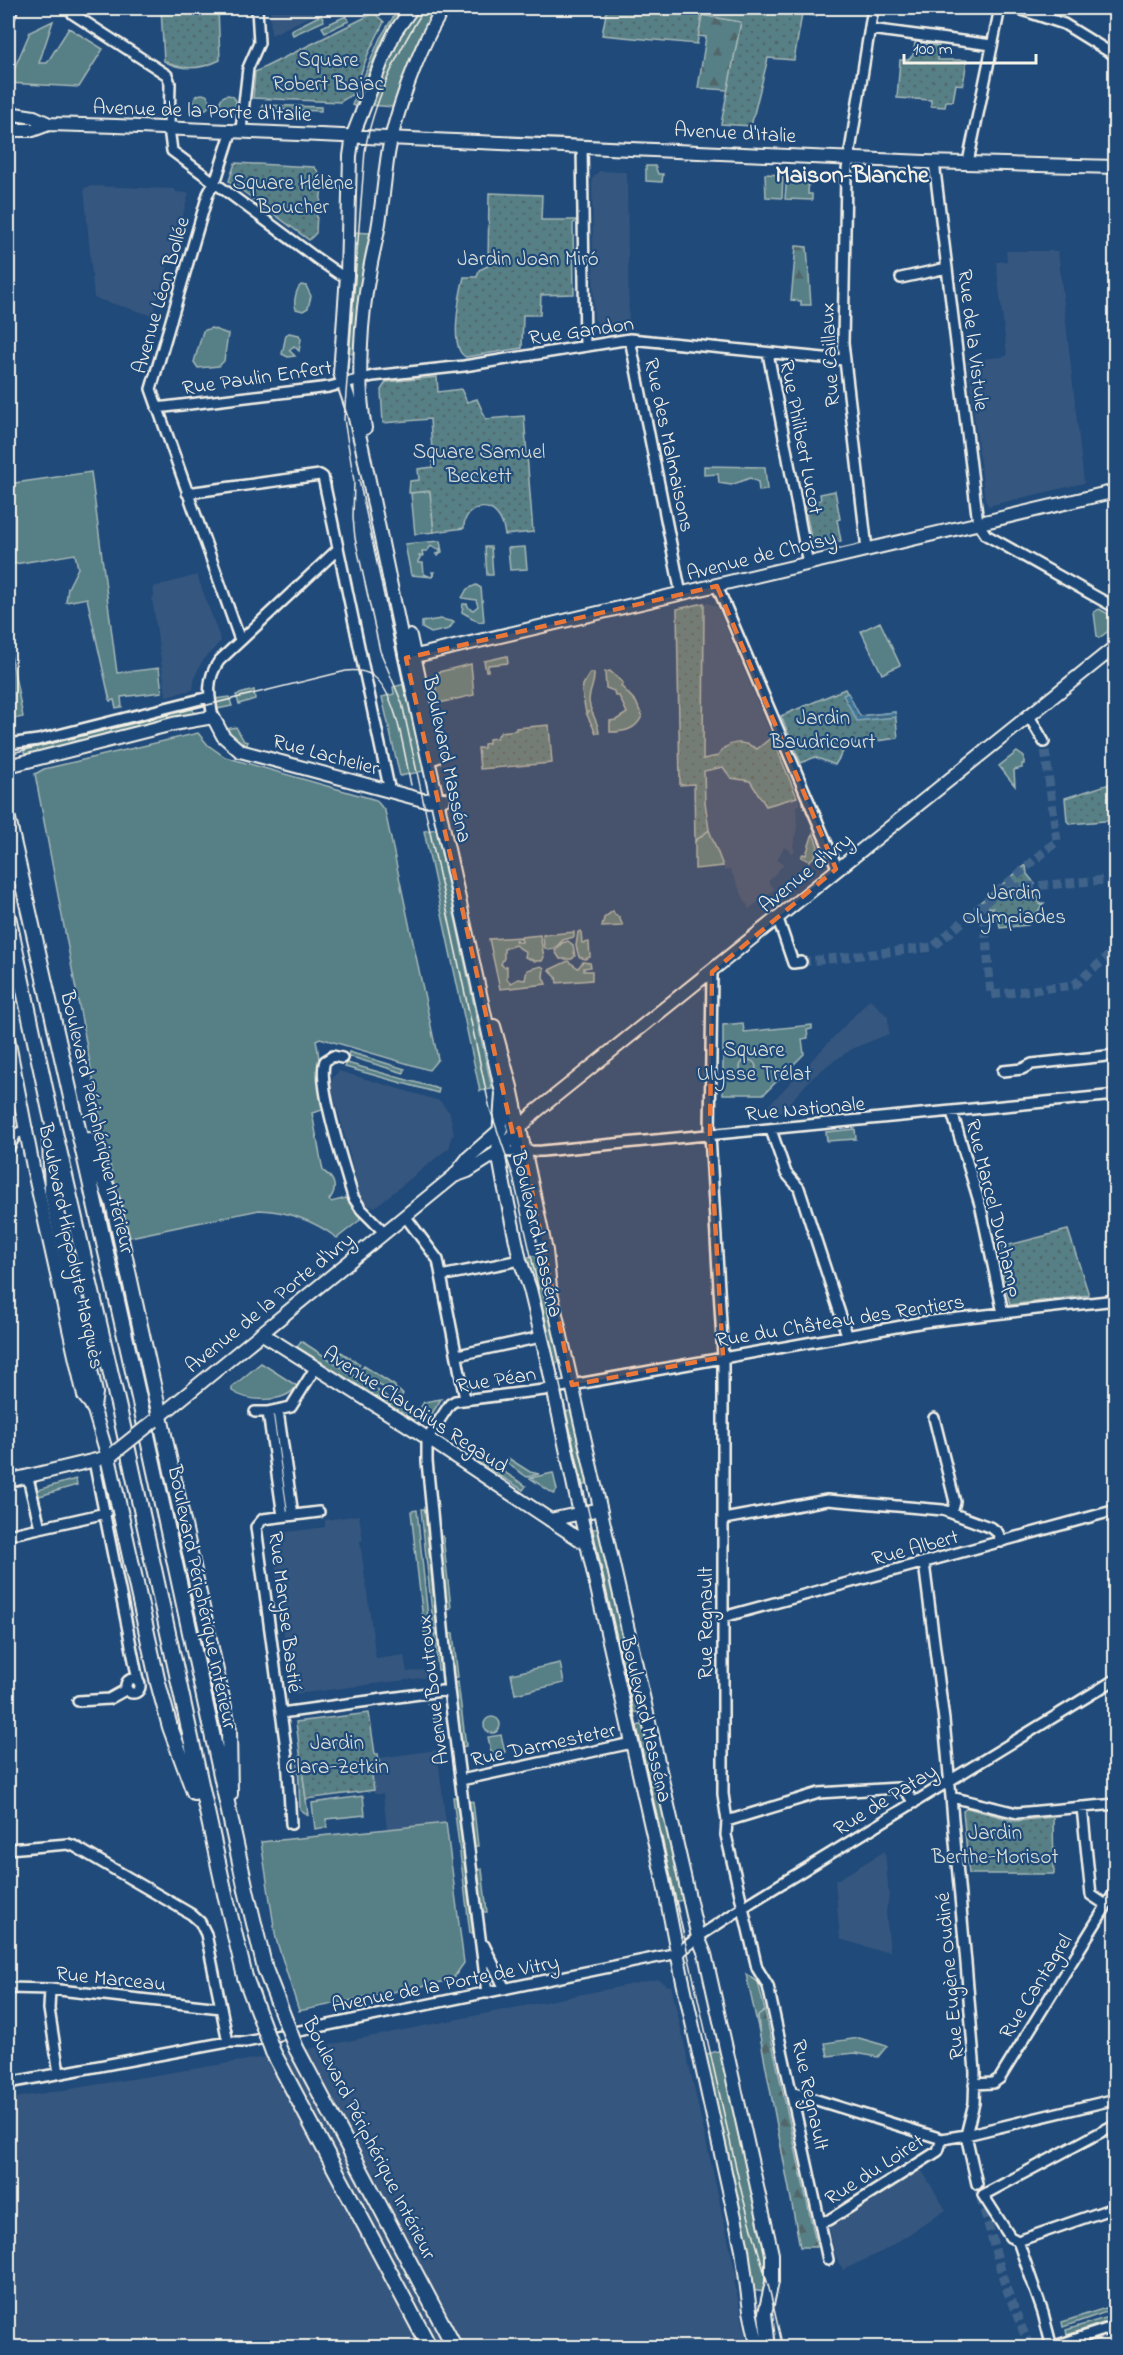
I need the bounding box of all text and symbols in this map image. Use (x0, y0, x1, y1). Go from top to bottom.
scale bar (904, 27, 1036, 65)
text: 100 m (913, 37, 953, 63)
park label: Square Robert Bajac (272, 46, 384, 100)
street label: Avenue de la Porte d'Italie (92, 93, 312, 131)
street label: Avenue d'Italie (673, 116, 797, 152)
district label: Maison-Blanche (775, 159, 930, 194)
park label: Square Hélène Boucher (233, 169, 354, 223)
street label: Avenue Léon Bollée (125, 213, 199, 378)
park label: Jardin Joan Miró (457, 245, 599, 275)
street label: Rue de la Vistule (948, 268, 996, 413)
street label: Rue Caillaux (813, 302, 849, 408)
street label: Rue Gandon (527, 310, 636, 354)
street label: Rue Paulin Enfert (180, 354, 334, 404)
street label: Rue des Malmaisons (635, 356, 701, 535)
street label: Rue Philibert Lucot (770, 358, 830, 517)
park label: Square Samuel Beckett (413, 438, 545, 492)
street label: Avenue de Choisy (684, 524, 840, 592)
street label: Boulevard Masséna (414, 672, 478, 845)
park label: Jardin Baudricourt (769, 704, 876, 758)
street label: Rue Lachelier (269, 727, 383, 785)
street label: Avenue d'Ivry (753, 826, 861, 922)
park label: Jardin Olympiades (962, 879, 1066, 935)
street label: Boulevard Périphérique Intérieur (51, 987, 141, 1257)
park label: Square Ulysse Trélat (697, 1036, 811, 1092)
street label: Rue Nationale (744, 1090, 867, 1130)
street label: Rue Marcel Duchamp (956, 1117, 1030, 1300)
street label: Boulevard Hippolyte Marquès (27, 1120, 111, 1372)
street label: Boulevard Masséna (502, 1148, 570, 1320)
street label: Avenue de la Porte d'Ivry (179, 1226, 363, 1383)
street label: Rue du Château des Rentiers (714, 1288, 967, 1356)
street label: Avenue Claudius Regaud (315, 1339, 514, 1484)
street label: Rue Péan (454, 1360, 538, 1402)
street label: Boulevard Périphérique Intérieur (158, 1462, 244, 1733)
street label: Rue Albert (869, 1523, 962, 1575)
street label: Rue Maryse Bastié (257, 1530, 309, 1695)
street label: Rue Regnault (692, 1567, 724, 1679)
street label: Avenue Boutroux (410, 1613, 458, 1766)
street label: Boulevard Masséna (611, 1633, 679, 1805)
street label: Rue Darmesteter (468, 1716, 619, 1776)
park label: Jardin Clara-Zetkin (285, 1729, 389, 1783)
street label: Rue de Patay (829, 1757, 945, 1846)
park label: Jardin Berthe-Morisot (931, 1819, 1059, 1873)
street label: Rue Eugène Oudiné (929, 1890, 975, 2061)
street label: Rue Cantagrel (993, 1929, 1083, 2046)
street label: Avenue de la Porte de Vitry (329, 1948, 562, 2024)
street label: Rue Marceau (54, 1959, 168, 2001)
street label: Boulevard Périphérique Intérieur (293, 2011, 443, 2266)
street label: Rue Regnault (781, 2037, 835, 2154)
street label: Rue du Loiret (820, 2127, 931, 2214)

